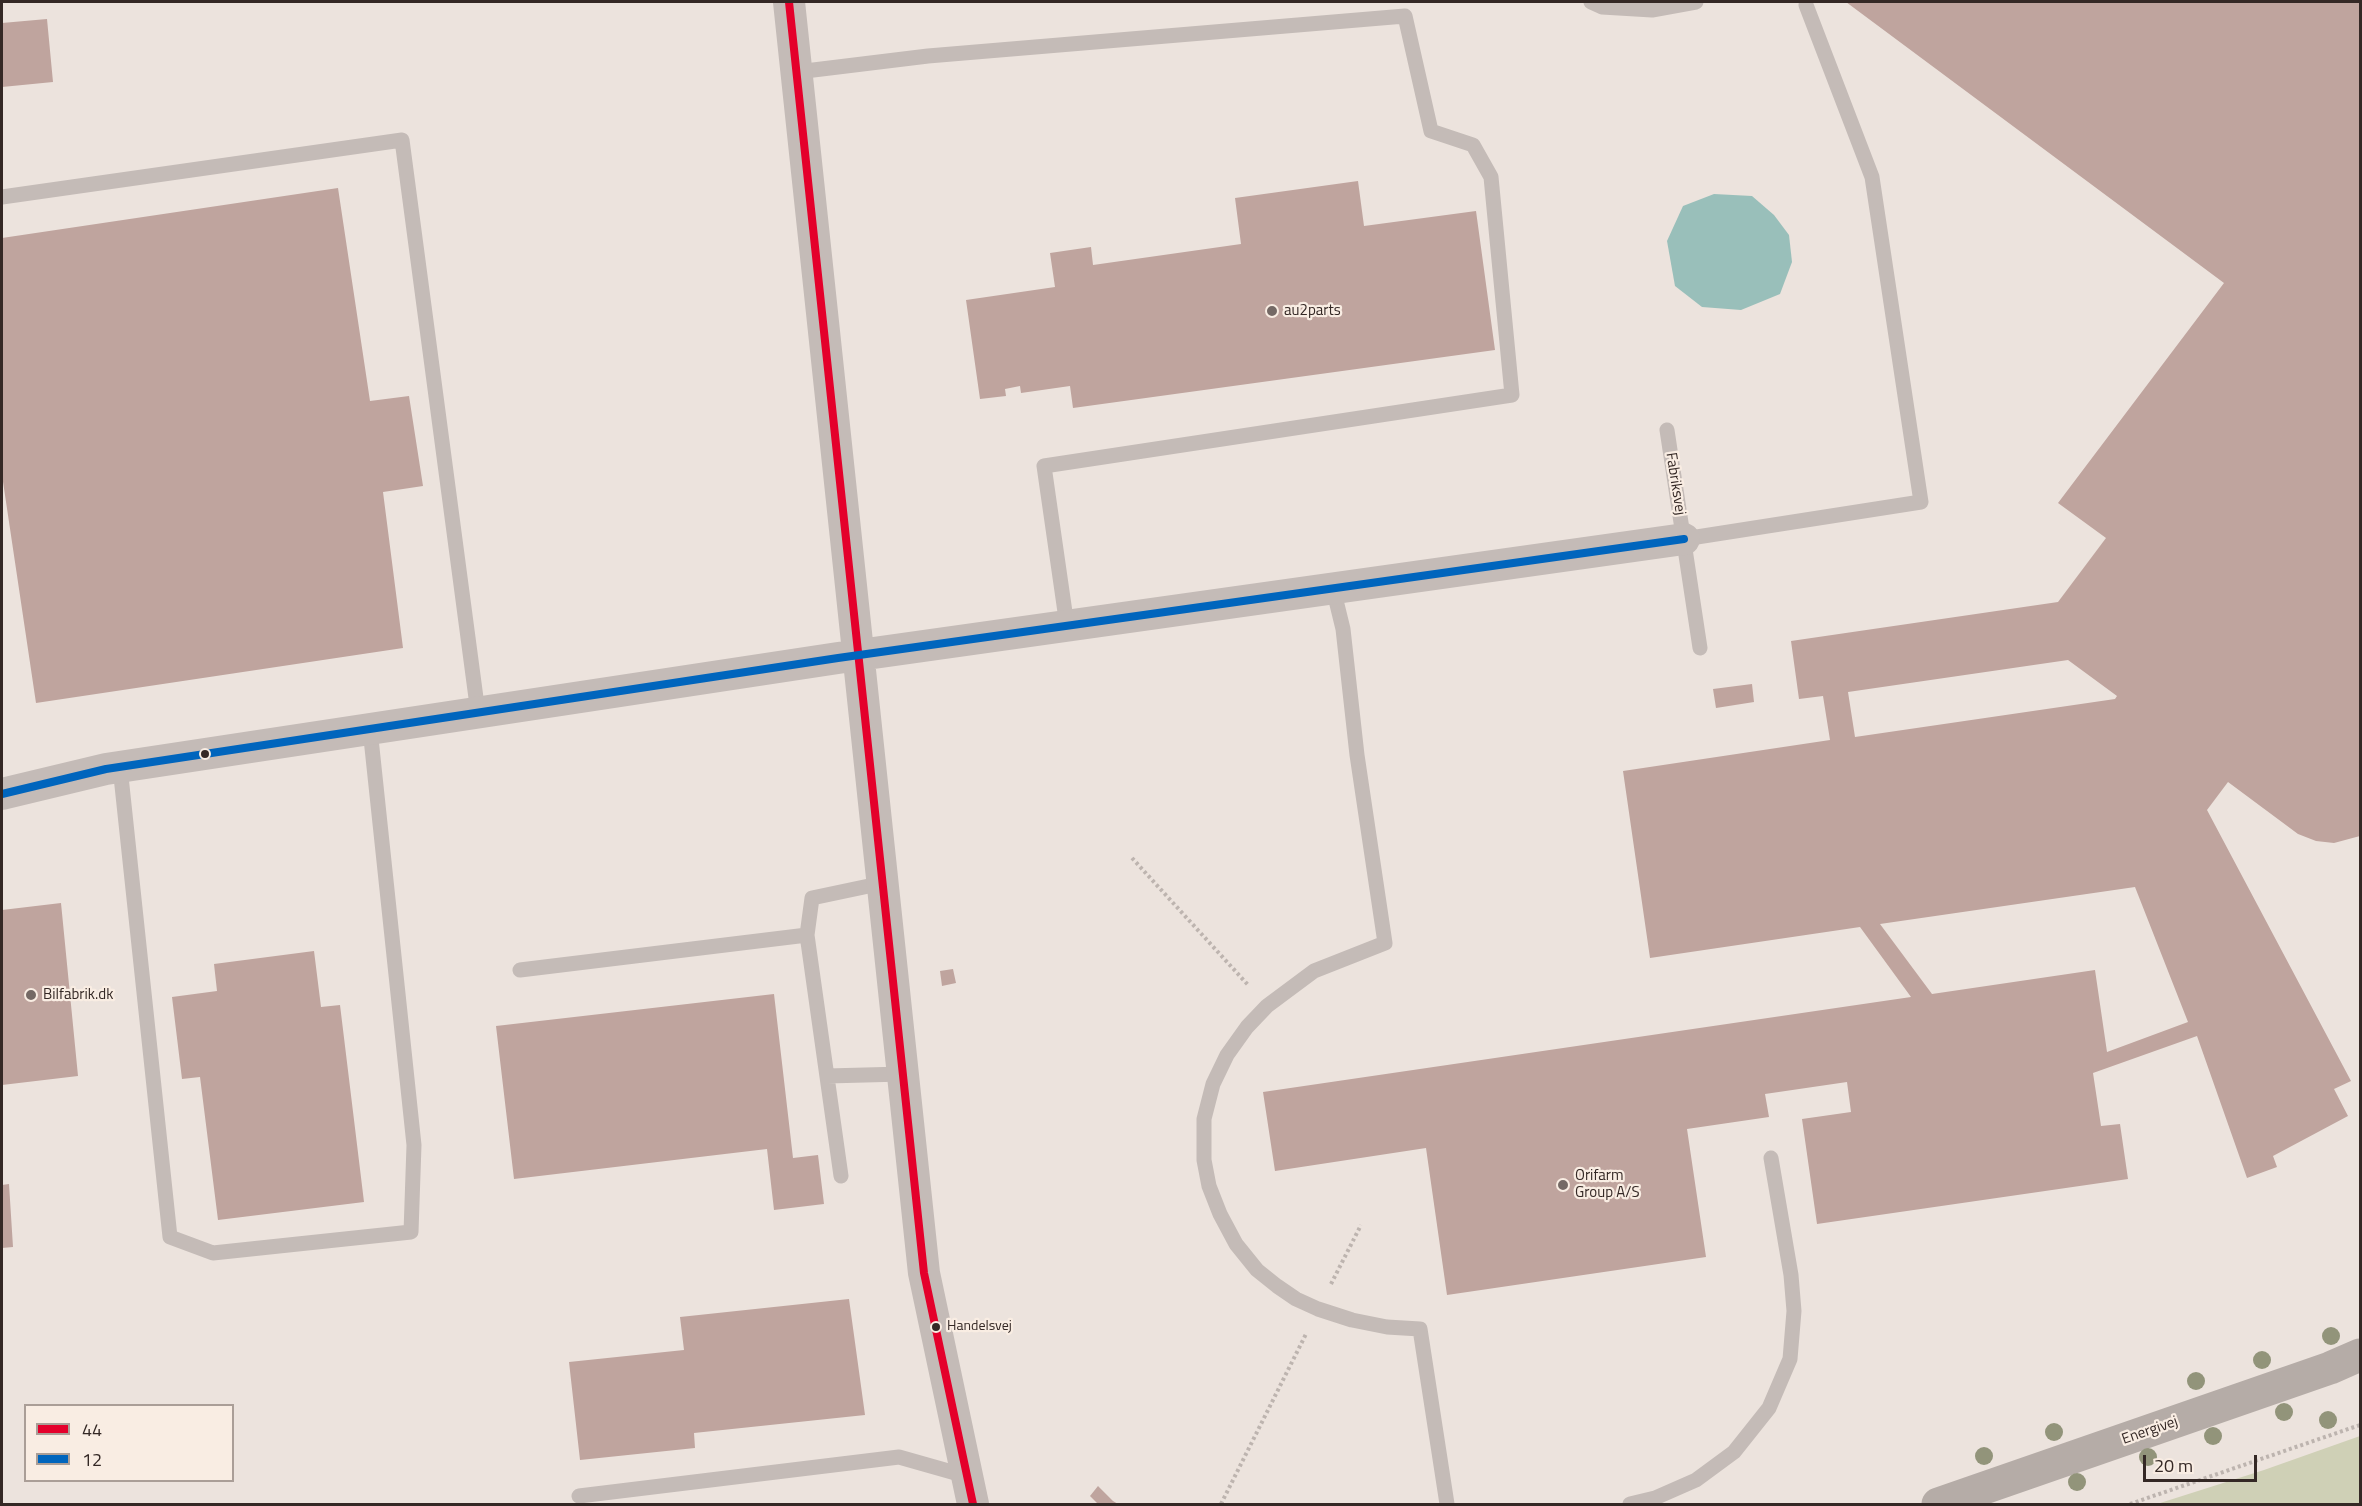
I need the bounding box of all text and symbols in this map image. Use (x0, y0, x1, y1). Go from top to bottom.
place label: au2parts (1284, 302, 1341, 320)
marker: au2parts (1265, 304, 1279, 318)
street label: Fabriksvej (1661, 451, 1689, 517)
unlabelled marker (199, 748, 211, 760)
place label: Bilfabrik.dk (43, 986, 113, 1004)
marker: Bilfabrik.dk (24, 988, 38, 1002)
place label: Orifarm Group A/S (1575, 1167, 1640, 1202)
marker: Orifarm Group A/S (1556, 1178, 1570, 1192)
place label: Handelsvej (947, 1319, 1012, 1335)
marker: Handelsvej (930, 1321, 942, 1333)
legend (24, 1404, 234, 1482)
street label: Energivej (2120, 1413, 2180, 1449)
text: 44 (82, 1416, 102, 1443)
scale bar (2146, 1443, 2260, 1481)
text: 12 (82, 1446, 102, 1473)
text: 20 m (2154, 1452, 2193, 1479)

